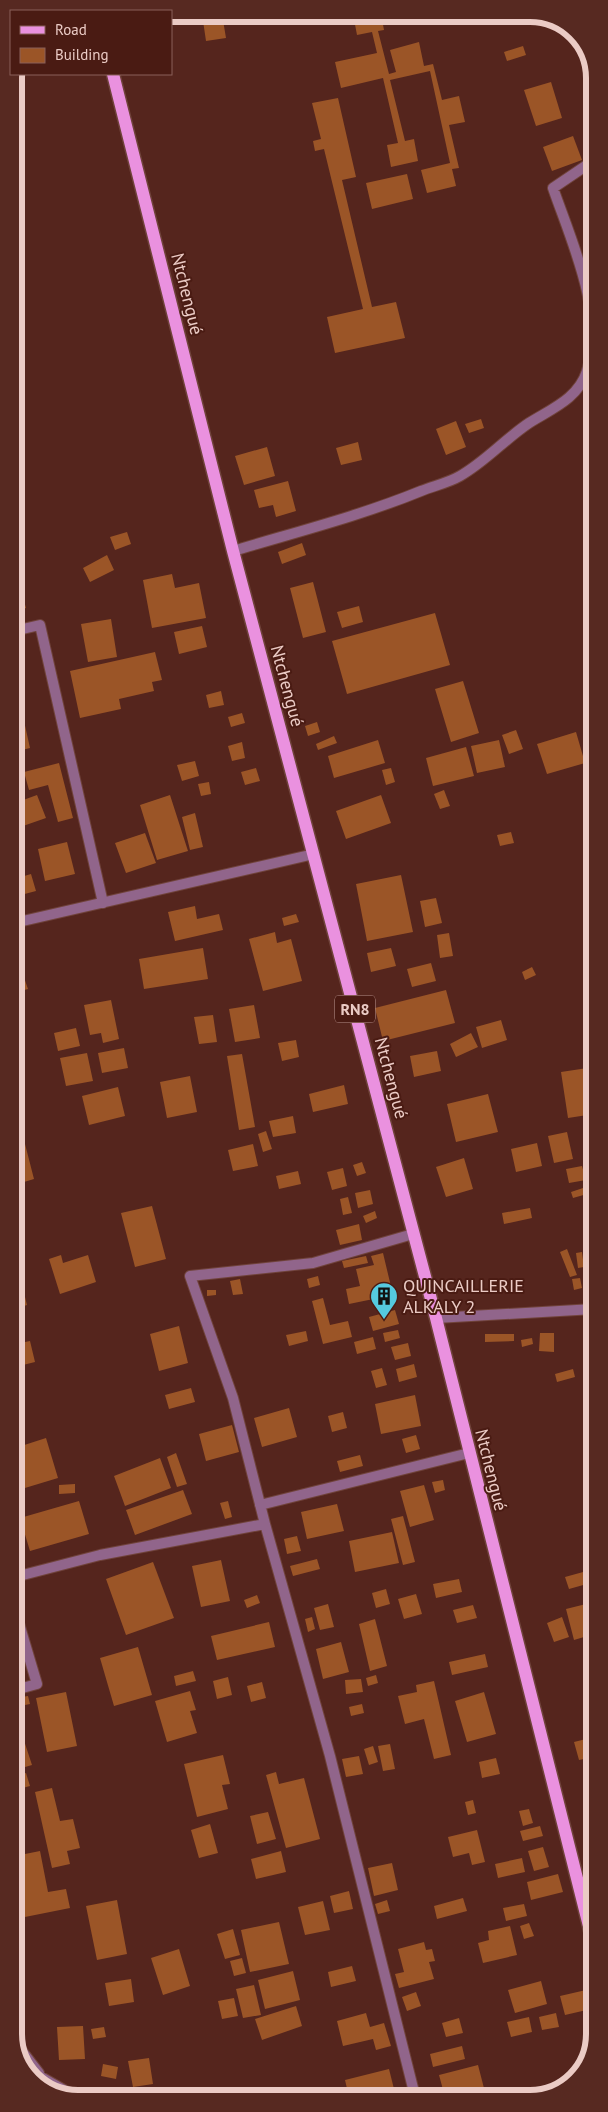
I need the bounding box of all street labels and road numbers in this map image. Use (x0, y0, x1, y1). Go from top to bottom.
street label: Ntchengué (166, 251, 209, 337)
street label: Ntchengué (266, 643, 309, 729)
road number: RN8 (335, 996, 375, 1022)
street label: Ntchengué (370, 1035, 413, 1121)
street label: Ntchengué (470, 1427, 513, 1513)

